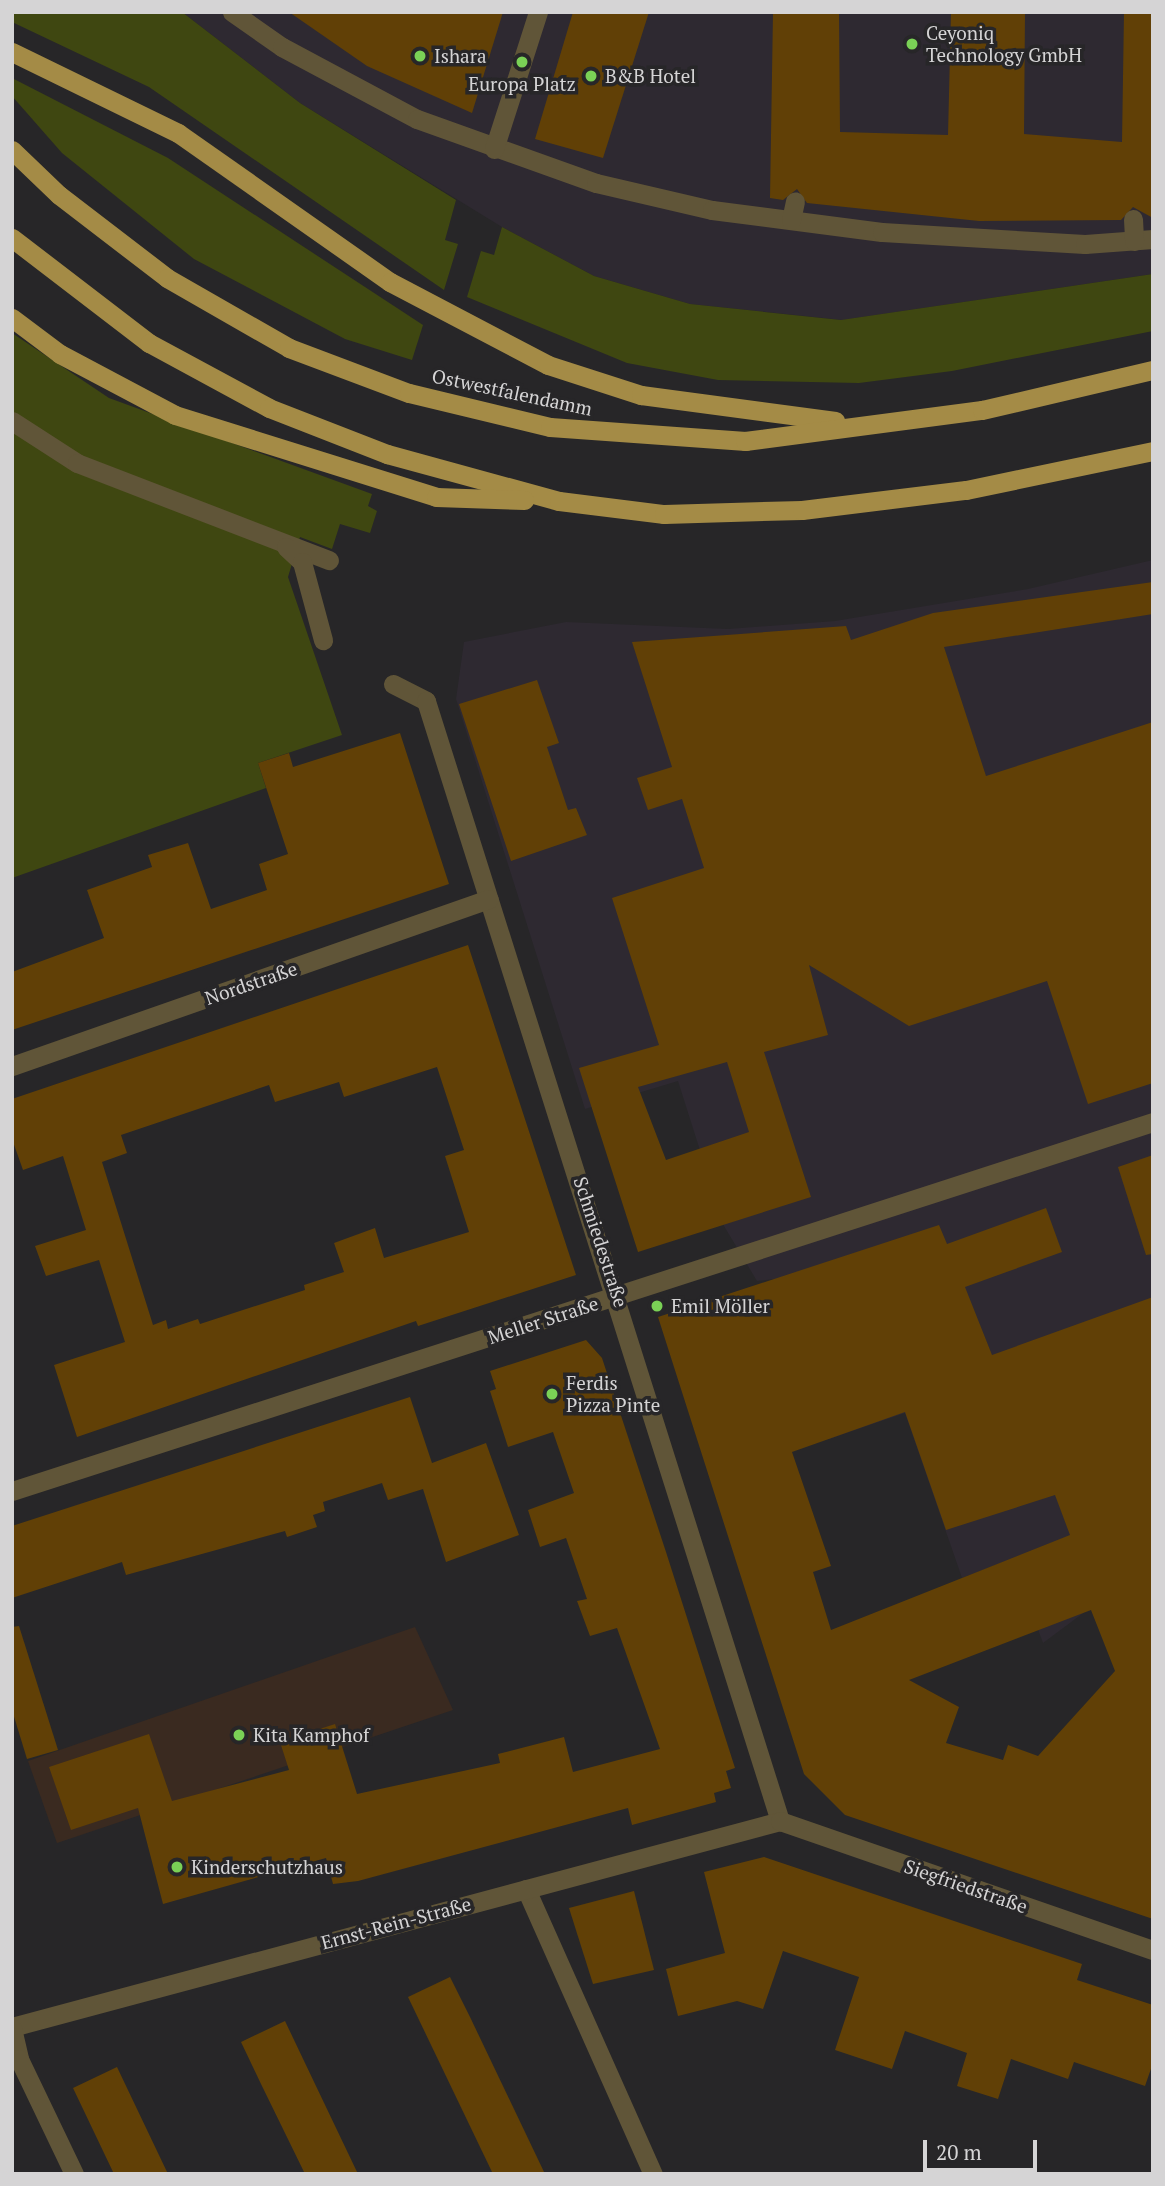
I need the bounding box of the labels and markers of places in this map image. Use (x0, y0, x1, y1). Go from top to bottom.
place label: Ceyoniq Technology GmbH (926, 22, 1082, 66)
marker: Ceyoniq Technology GmbH (904, 36, 920, 52)
place label: Ishara (434, 45, 487, 67)
marker: Ishara (412, 48, 428, 64)
marker: Europa Platz (514, 54, 530, 70)
place label: B&B Hotel (605, 65, 696, 87)
marker: B&B Hotel (583, 68, 599, 84)
place label: Europa Platz (468, 73, 576, 95)
place label: Emil Möller (671, 1295, 770, 1317)
marker: Emil Möller (649, 1298, 665, 1314)
place label: Ferdis Pizza Pinte (566, 1372, 660, 1416)
marker: Ferdis Pizza Pinte (544, 1386, 560, 1402)
place label: Kita Kamphof (253, 1724, 369, 1746)
marker: Kita Kamphof (231, 1727, 247, 1743)
place label: Kinderschutzhaus (191, 1856, 343, 1878)
marker: Kinderschutzhaus (169, 1859, 185, 1875)

